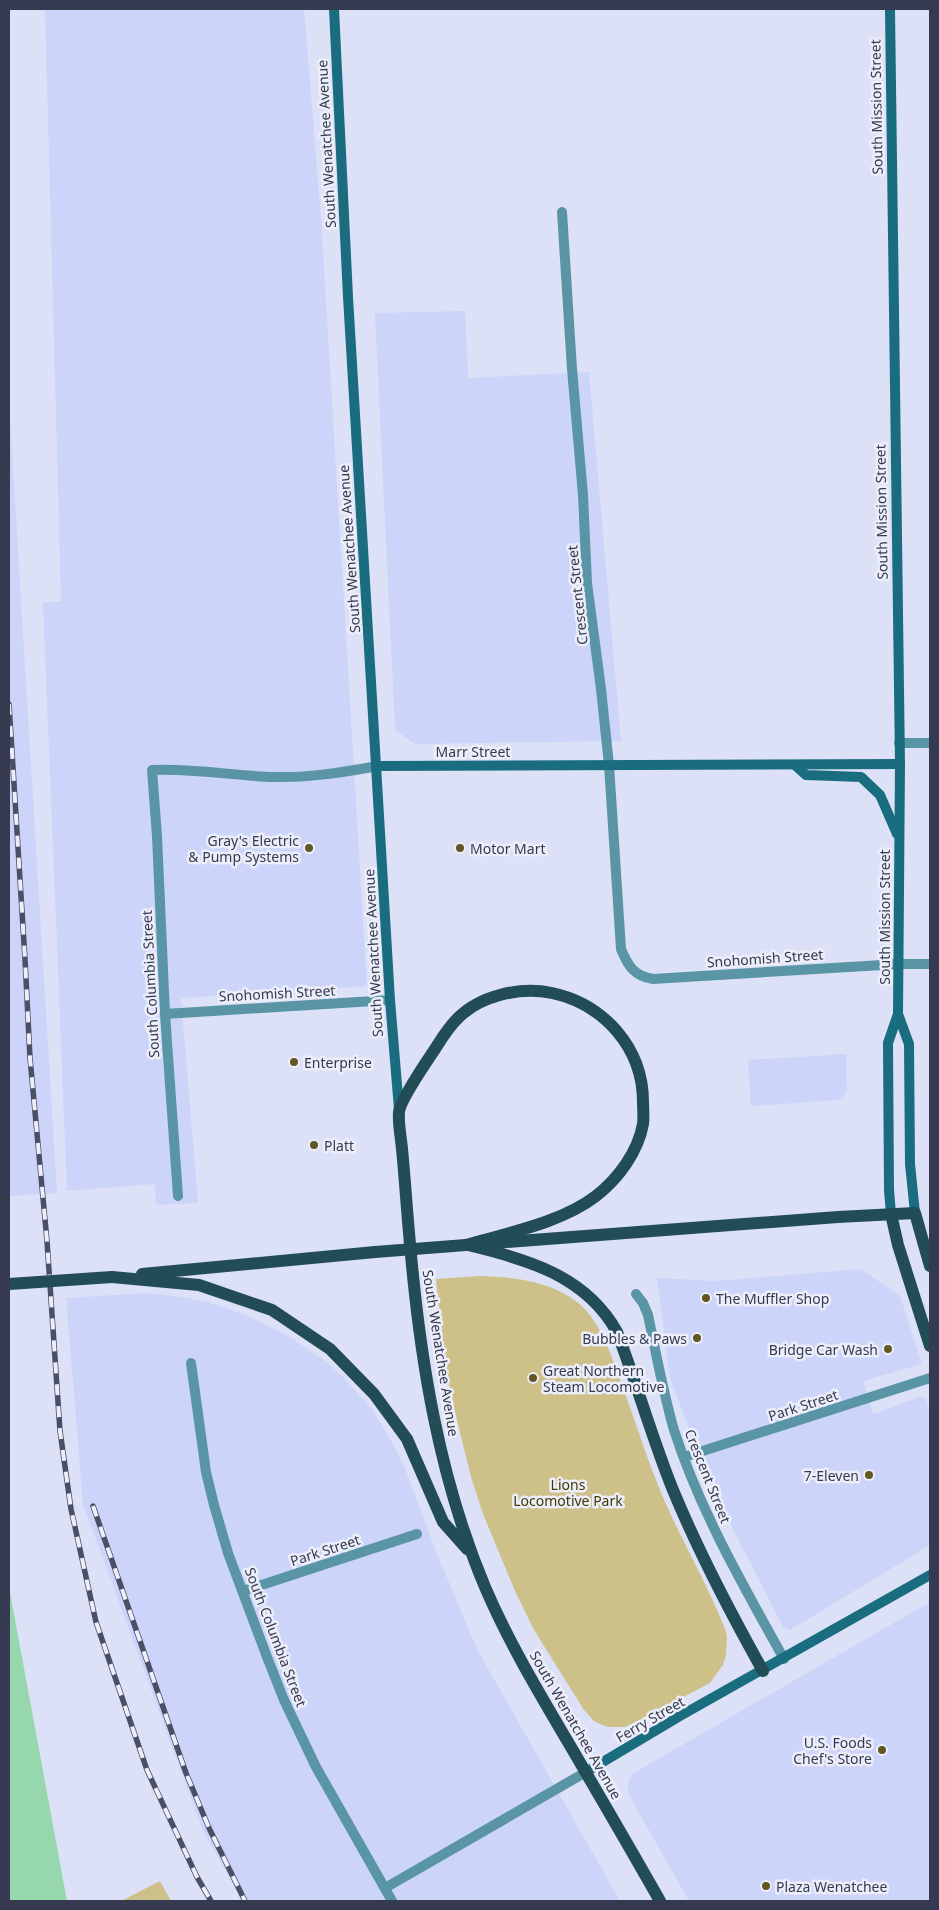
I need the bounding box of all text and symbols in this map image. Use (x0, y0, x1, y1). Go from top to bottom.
street label: South Mission Street (865, 39, 887, 175)
street label: South Wenatchee Avenue (312, 59, 340, 229)
street label: South Mission Street (870, 444, 892, 580)
street label: South Wenatchee Avenue (334, 464, 364, 634)
street label: Crescent Street (562, 544, 592, 646)
street label: Marr Street (436, 742, 510, 761)
place label: Gray's Electric & Pump Systems (188, 831, 299, 866)
place label: Motor Mart (470, 839, 546, 858)
marker: Gray's Electric & Pump Systems (303, 842, 315, 854)
marker: Motor Mart (454, 842, 466, 854)
street label: South Mission Street (875, 849, 894, 985)
street label: South Wenatchee Avenue (359, 868, 387, 1038)
street label: South Columbia Street (137, 910, 163, 1058)
street label: Snohomish Street (706, 944, 824, 972)
street label: Snohomish Street (218, 980, 336, 1006)
place label: Enterprise (304, 1053, 372, 1072)
marker: Enterprise (288, 1056, 300, 1068)
place label: Platt (324, 1136, 354, 1155)
marker: Platt (308, 1139, 320, 1151)
street label: South Wenatchee Avenue (418, 1268, 464, 1438)
place label: The Muffler Shop (716, 1289, 829, 1308)
marker: The Muffler Shop (700, 1292, 712, 1304)
place label: Bubbles & Paws (582, 1329, 687, 1348)
marker: Bubbles & Paws (691, 1332, 703, 1344)
place label: Bridge Car Wash (769, 1340, 878, 1359)
marker: Bridge Car Wash (882, 1343, 894, 1355)
place label: Great Northern Steam Locomotive (543, 1361, 665, 1396)
marker: Great Northern Steam Locomotive (527, 1372, 539, 1384)
street label: Park Street (766, 1385, 840, 1425)
street label: Crescent Street (680, 1426, 736, 1526)
place label: 7-Eleven (804, 1466, 859, 1485)
marker: 7-Eleven (863, 1469, 875, 1481)
park label: Lions Locomotive Park (513, 1475, 623, 1510)
street label: Park Street (288, 1530, 362, 1570)
street label: South Columbia Street (241, 1565, 311, 1709)
street label: South Wenatchee Avenue (526, 1647, 626, 1803)
street label: Ferry Street (612, 1692, 688, 1746)
place label: U.S. Foods Chef's Store (793, 1733, 872, 1768)
marker: U.S. Foods Chef's Store (876, 1744, 888, 1756)
place label: Plaza Wenatchee (776, 1877, 887, 1896)
marker: Plaza Wenatchee (760, 1880, 772, 1892)

